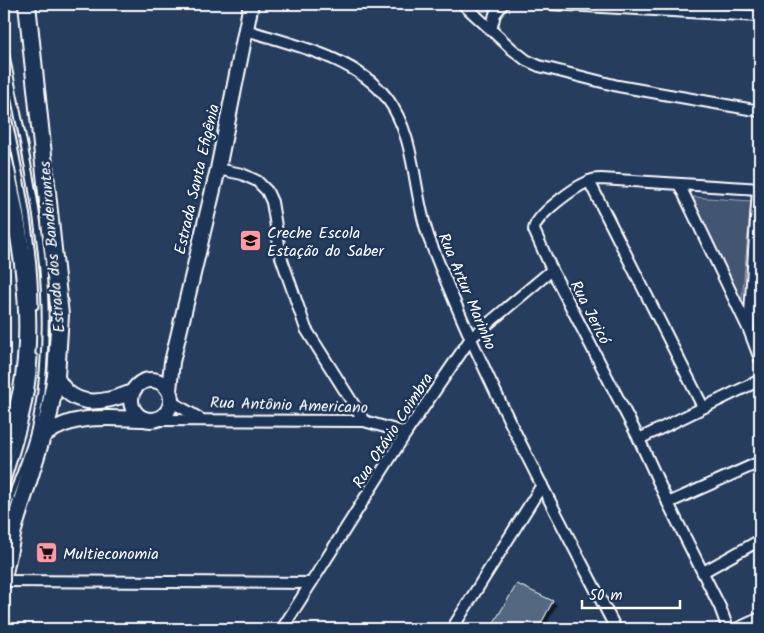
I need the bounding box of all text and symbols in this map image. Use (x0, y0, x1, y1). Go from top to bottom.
street label: Estrada Santa Efigênia (168, 102, 227, 257)
street label: Estrada dos Bandeirantes (33, 160, 72, 334)
place label: Creche Escola Estação do Saber (267, 221, 385, 264)
school or university icon: Creche Escola Estação do Saber (239, 229, 263, 253)
street label: Rua Artur Marinho (431, 229, 503, 354)
street label: Rua Jericó (563, 276, 617, 350)
street label: Rua Otávio Coimbra (346, 368, 440, 494)
street label: Rua Antônio Americano (210, 390, 368, 421)
supermarket icon: Multieconomia (35, 541, 59, 565)
place label: Multieconomia (63, 542, 159, 567)
scale bar (582, 578, 679, 610)
text: 50 m (589, 584, 623, 608)

